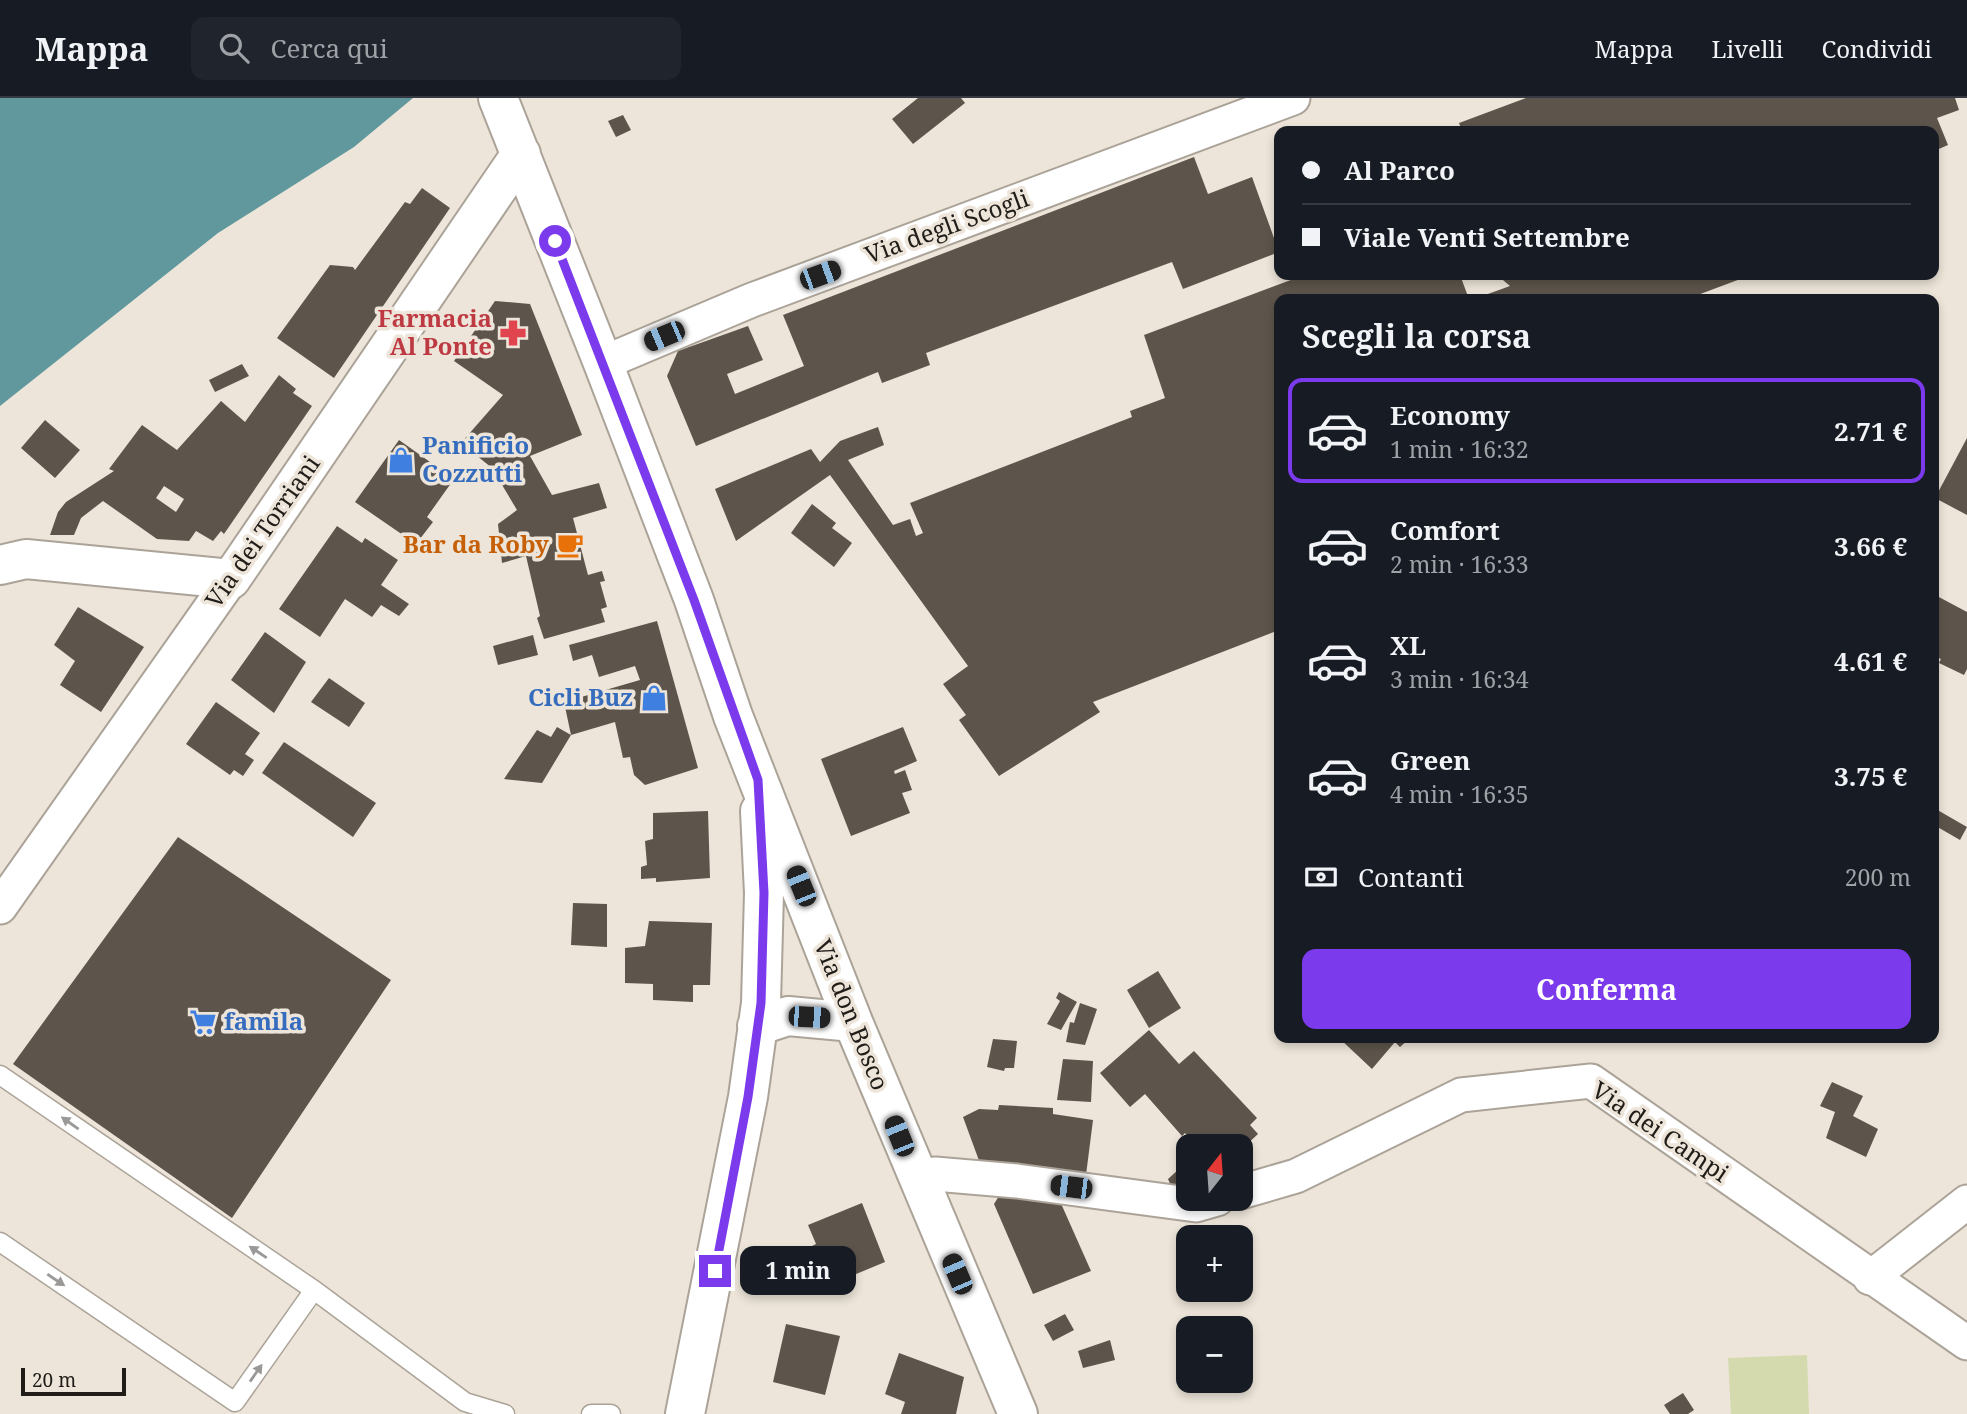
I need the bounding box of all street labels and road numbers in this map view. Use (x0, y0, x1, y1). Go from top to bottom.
street label: Via degli Scogli (860, 181, 1033, 271)
street label: Via dei Torriani (197, 448, 327, 614)
street label: Via don Bosco (807, 934, 898, 1095)
street label: Via dei Campi (1586, 1073, 1736, 1189)

